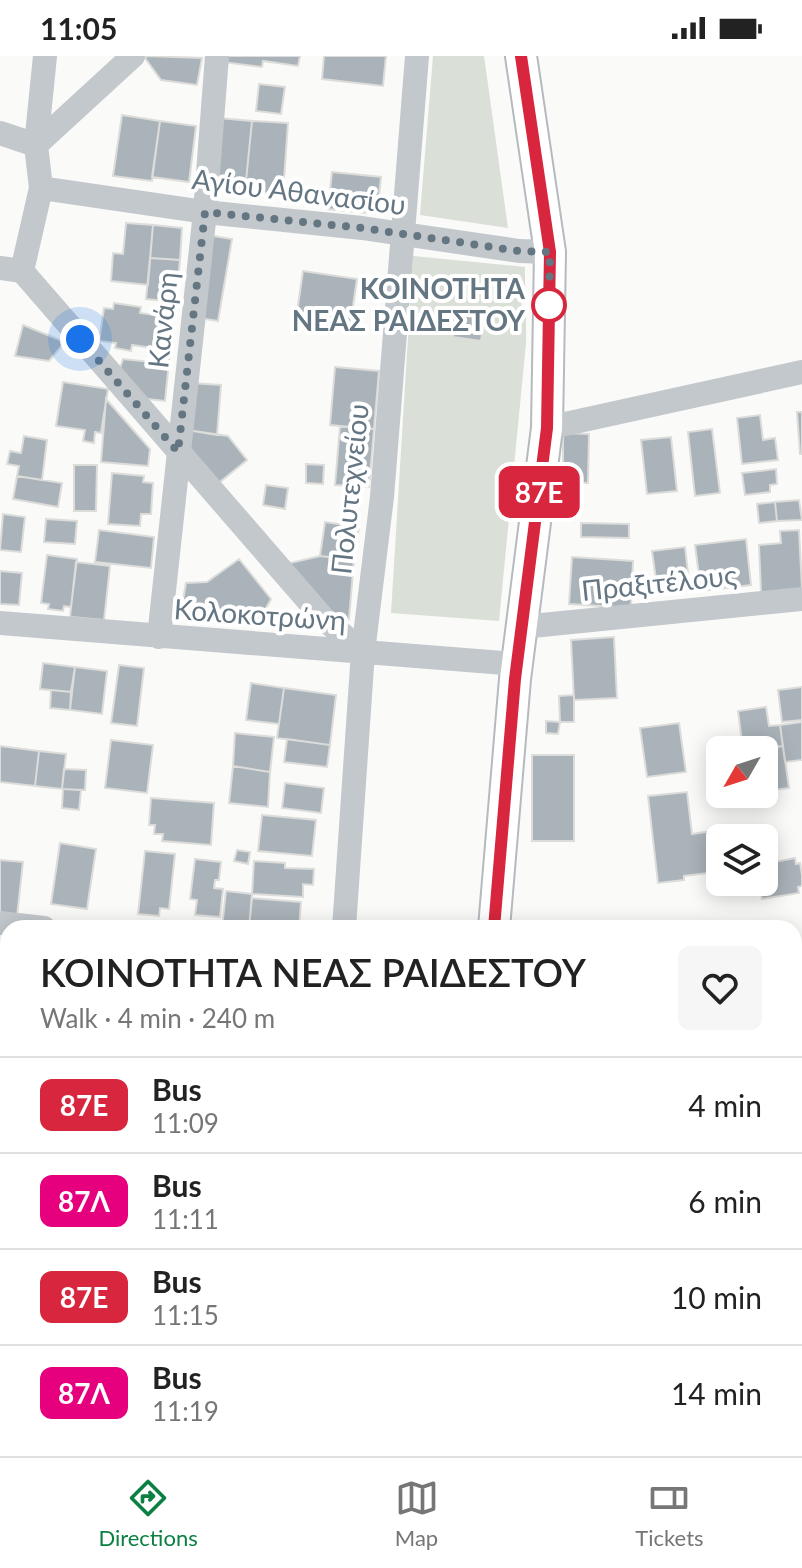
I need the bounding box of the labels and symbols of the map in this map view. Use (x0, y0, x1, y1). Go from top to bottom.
street label: Αγίου Αθανασίου (190, 161, 408, 221)
street label: Κανάρη (140, 270, 184, 370)
place label: ΚΟΙΝΟΤΗΤΑ ΝΕΑΣ ΡΑΙΔΕΣΤΟΥ (292, 271, 526, 337)
marker: ΚΟΙΝΟΤΗΤΑ ΝΕΑΣ ΡΑΙΔΕΣΤΟΥ (532, 288, 566, 322)
your location (60, 319, 100, 359)
street label: Πολυτεχνείου (323, 402, 375, 576)
line badge: 87Ε (493, 466, 585, 518)
street label: Πραξιτέλους (580, 557, 738, 607)
street label: Κολοκοτρώνη (173, 591, 347, 637)
north arrow (706, 736, 778, 808)

